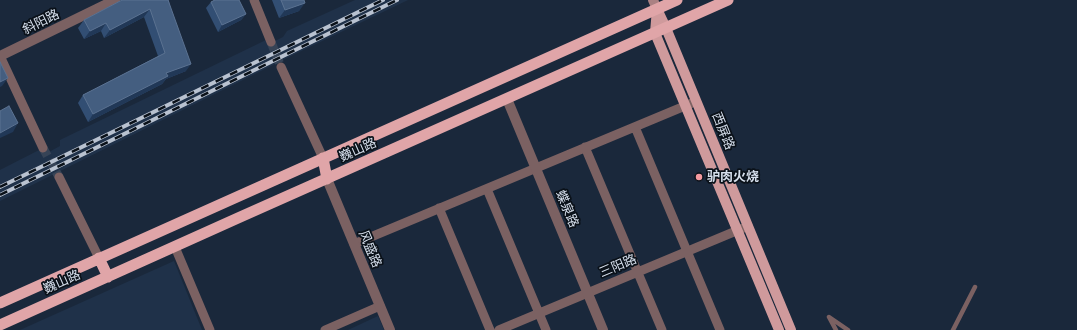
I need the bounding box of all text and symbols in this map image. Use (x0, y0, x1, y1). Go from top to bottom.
street label: 斜阳路 (20, 6, 62, 38)
street label: 西屏路 (708, 110, 738, 152)
street label: 巍山路 (337, 135, 379, 165)
place label: 驴肉火烧 (707, 169, 759, 185)
marker: 驴肉火烧 (694, 172, 704, 182)
street label: 蝶泉路 (552, 188, 582, 230)
street label: 风盛路 (355, 228, 385, 270)
street label: 三阳路 (597, 251, 639, 281)
street label: 巍山路 (41, 267, 83, 297)

